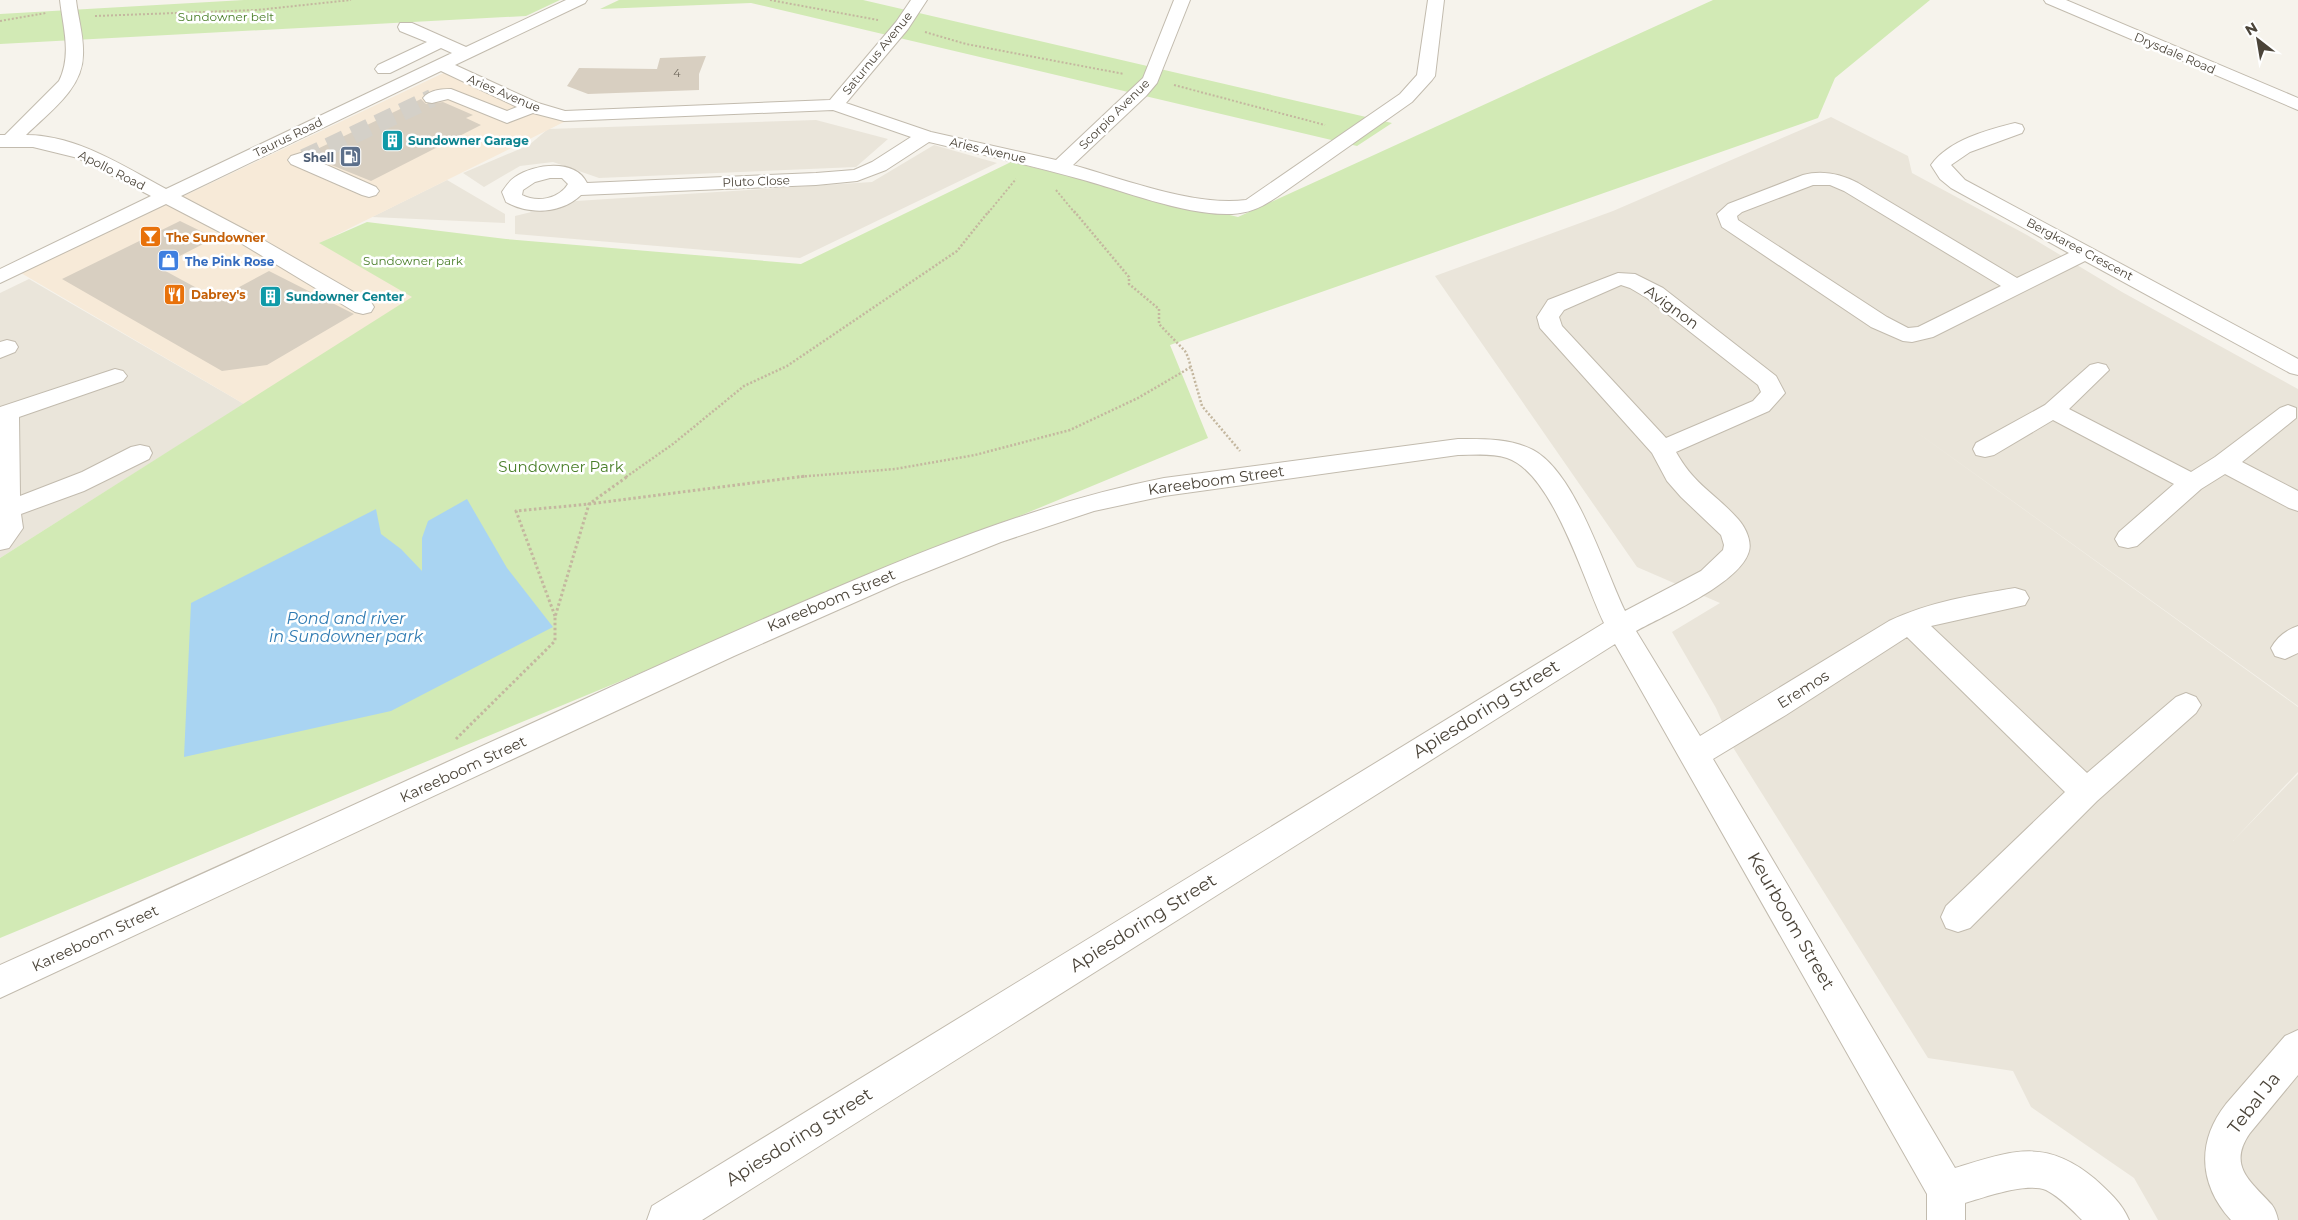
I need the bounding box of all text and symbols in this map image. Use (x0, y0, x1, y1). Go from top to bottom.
street label: Saturnus Avenue (839, 8, 915, 98)
park label: Sundowner belt (178, 9, 274, 24)
north arrow (2233, 15, 2283, 65)
text: N (2242, 18, 2261, 39)
street label: Drysdale Road (2132, 29, 2218, 77)
house number: 4 (673, 66, 681, 80)
street label: Aries Avenue (465, 71, 543, 115)
street label: Scorpio Avenue (1076, 76, 1152, 152)
street label: Taurus Road (251, 114, 325, 160)
building icon: Sundowner Garage (380, 128, 404, 152)
place label: Sundowner Garage (408, 133, 529, 148)
street label: Aries Avenue (948, 134, 1028, 166)
fuel station icon: Shell (338, 145, 362, 169)
street label: Apollo Road (76, 147, 148, 193)
place label: Shell (303, 150, 334, 165)
street label: Pluto Close (722, 172, 790, 190)
street label: Bergkaree Crescent (2024, 214, 2136, 284)
bar icon: The Sundowner (138, 225, 162, 249)
place label: The Sundowner (166, 230, 265, 245)
shop icon: The Pink Rose (157, 249, 181, 273)
park label: Sundowner park (363, 253, 464, 268)
place label: The Pink Rose (185, 254, 275, 269)
street label: Avignon (1641, 281, 1703, 333)
restaurant icon: Dabrey's (163, 282, 187, 306)
building icon: Sundowner Center (258, 284, 282, 308)
place label: Dabrey's (191, 287, 246, 302)
place label: Sundowner Center (286, 289, 404, 304)
park label: Sundowner Park (498, 457, 624, 476)
street label: Kareeboom Street (1147, 461, 1285, 499)
street label: Kareeboom Street (764, 564, 898, 636)
water label: Pond and river in Sundowner park (269, 609, 424, 646)
street label: Apiesdoring Street (1409, 655, 1563, 763)
street label: Eremos (1774, 666, 1832, 712)
street label: Kareeboom Street (397, 731, 529, 807)
street label: Keurboom Street (1743, 848, 1839, 994)
street label: Apiesdoring Street (1066, 869, 1220, 977)
street label: Kareeboom Street (29, 900, 161, 976)
street label: Tebal Ja (2223, 1068, 2285, 1138)
street label: Apiesdoring Street (722, 1083, 876, 1191)

